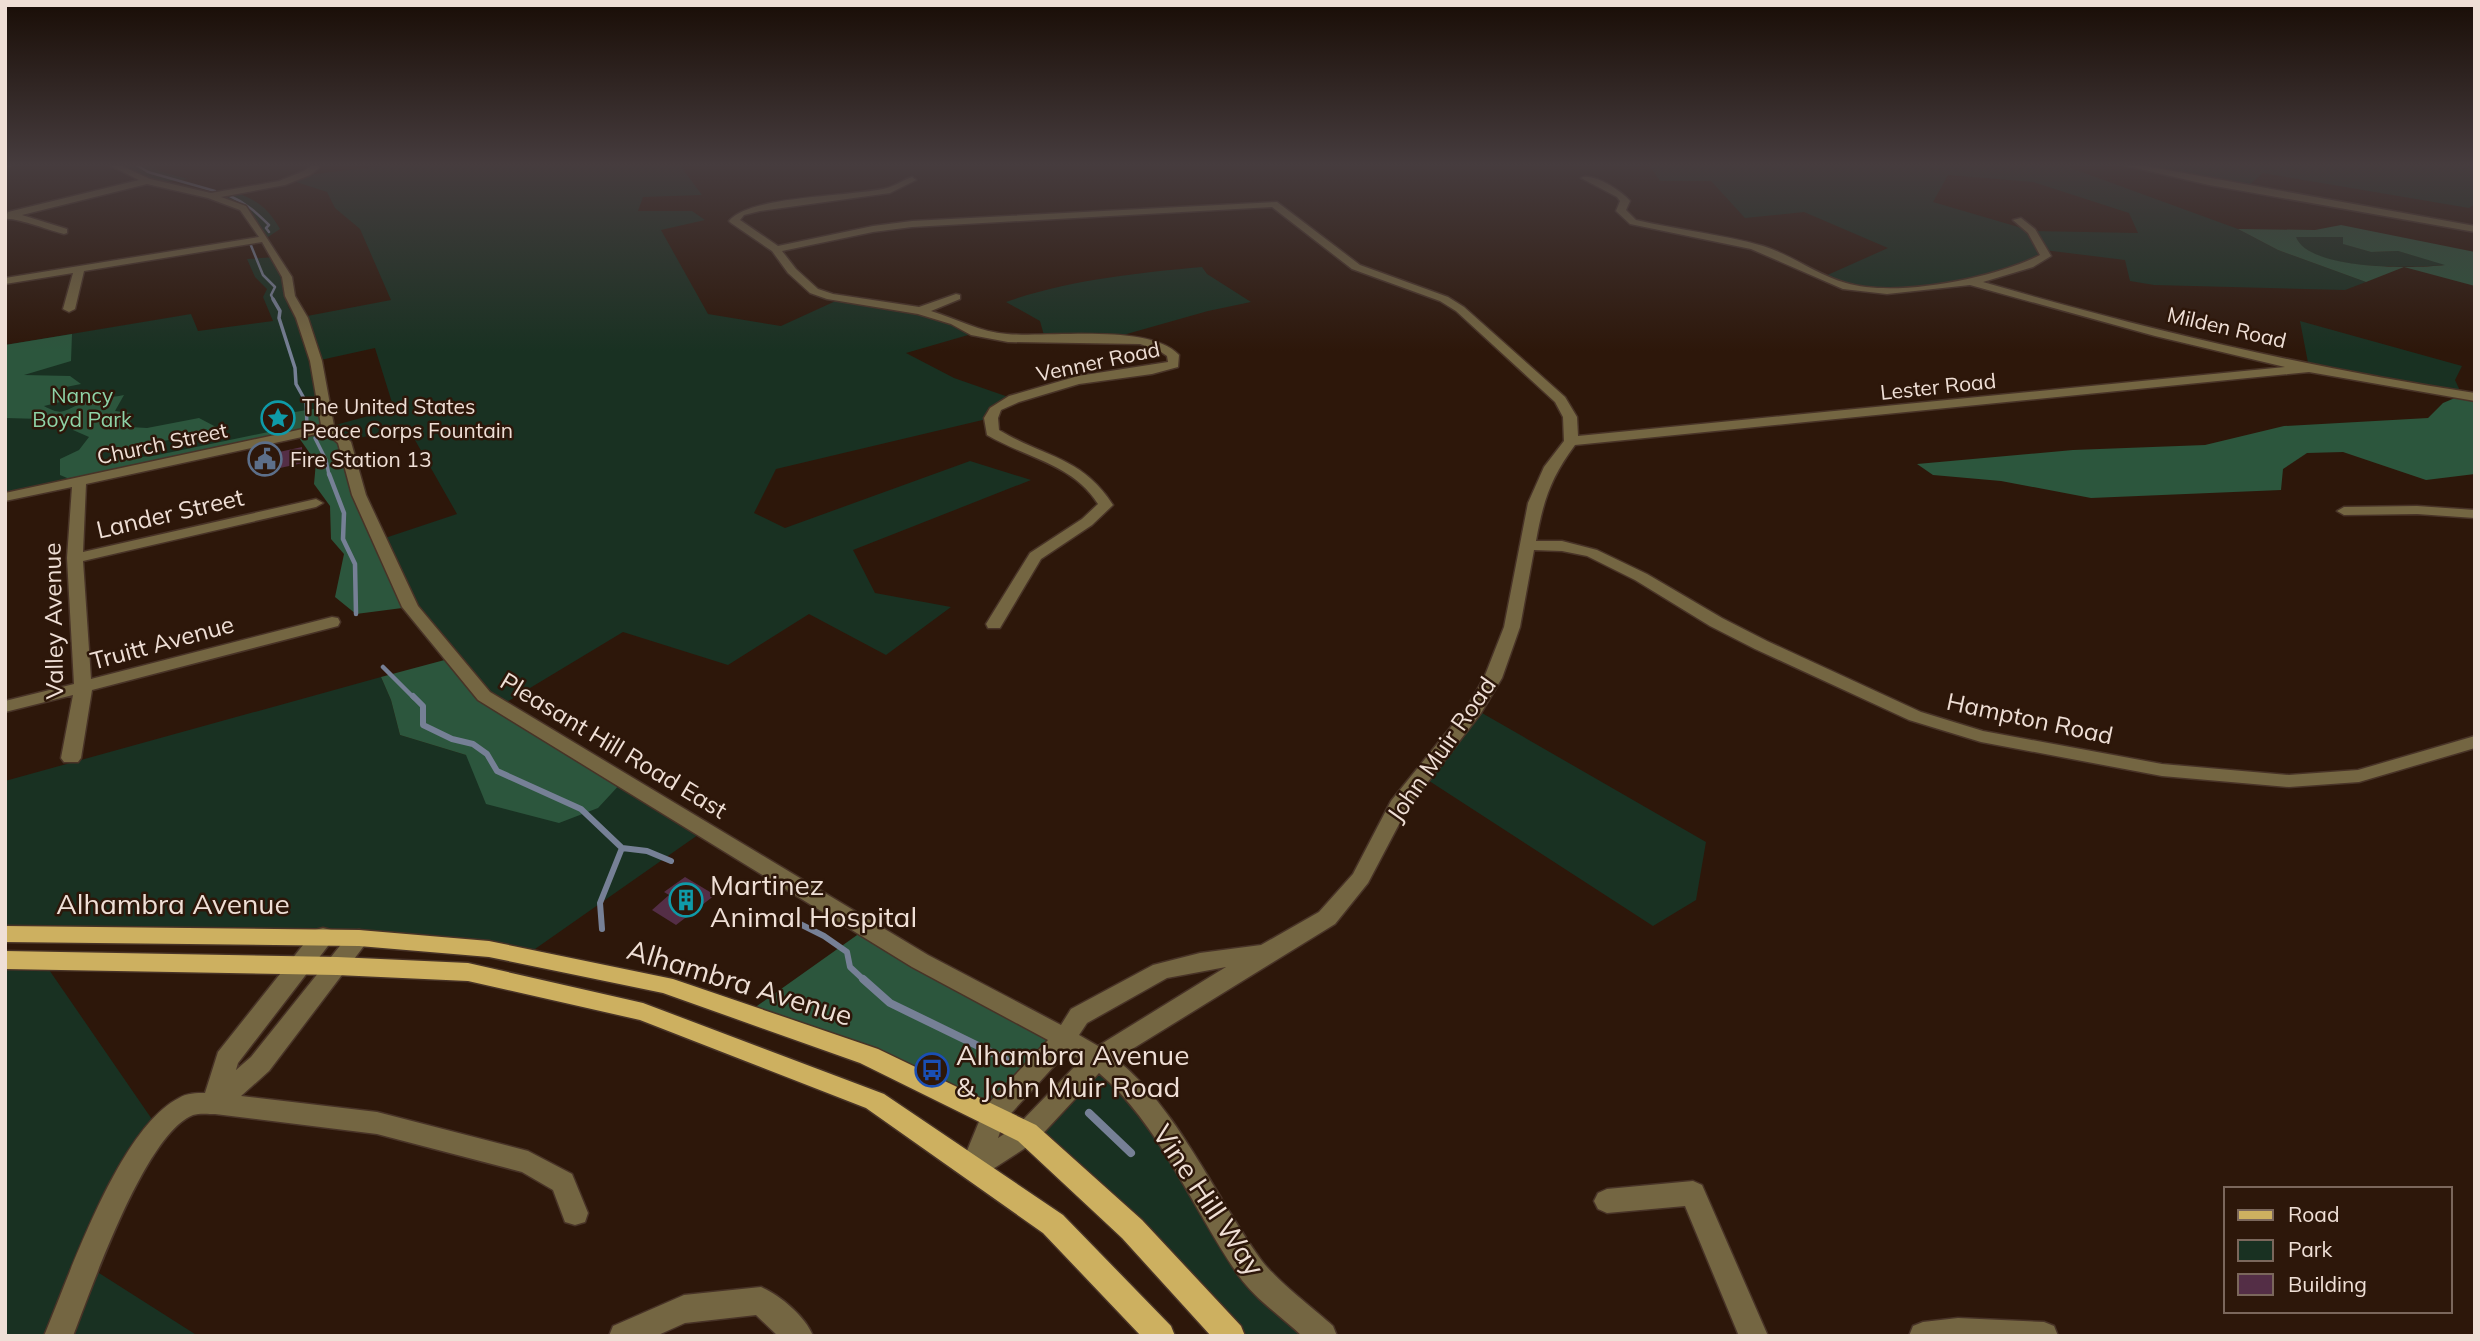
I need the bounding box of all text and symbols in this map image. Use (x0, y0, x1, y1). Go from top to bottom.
street label: Milden Road (2165, 301, 2289, 353)
street label: Venner Road (1034, 335, 1162, 387)
street label: Lester Road (1879, 367, 1997, 405)
park label: Nancy Boyd Park (32, 382, 132, 432)
place label: The United States Peace Corps Fountain (302, 393, 513, 443)
place icon: The United States Peace Corps Fountain (259, 399, 297, 437)
street label: Church Street (94, 417, 230, 469)
public building icon: Fire Station 13 (246, 440, 284, 478)
place label: Fire Station 13 (290, 446, 432, 472)
street label: Lander Street (93, 481, 247, 545)
street label: Valley Avenue (37, 542, 69, 700)
street label: Truitt Avenue (87, 608, 237, 676)
street label: Pleasant Hill Road East (495, 665, 733, 825)
street label: John Muir Road (1380, 671, 1502, 827)
street label: Hampton Road (1944, 686, 2116, 750)
place label: Martinez Animal Hospital (710, 867, 917, 934)
building icon: Martinez Animal Hospital (667, 881, 705, 919)
street label: Alhambra Avenue (56, 886, 290, 921)
street label: Alhambra Avenue (623, 931, 857, 1033)
place label: Alhambra Avenue & John Muir Road (956, 1037, 1190, 1104)
bus stop icon: Alhambra Avenue & John Muir Road (913, 1051, 951, 1089)
street label: Vine Hill Way (1146, 1118, 1272, 1282)
legend (2224, 1187, 2452, 1313)
text: Road (2288, 1201, 2339, 1227)
text: Park (2288, 1236, 2332, 1262)
text: Building (2288, 1271, 2367, 1297)

